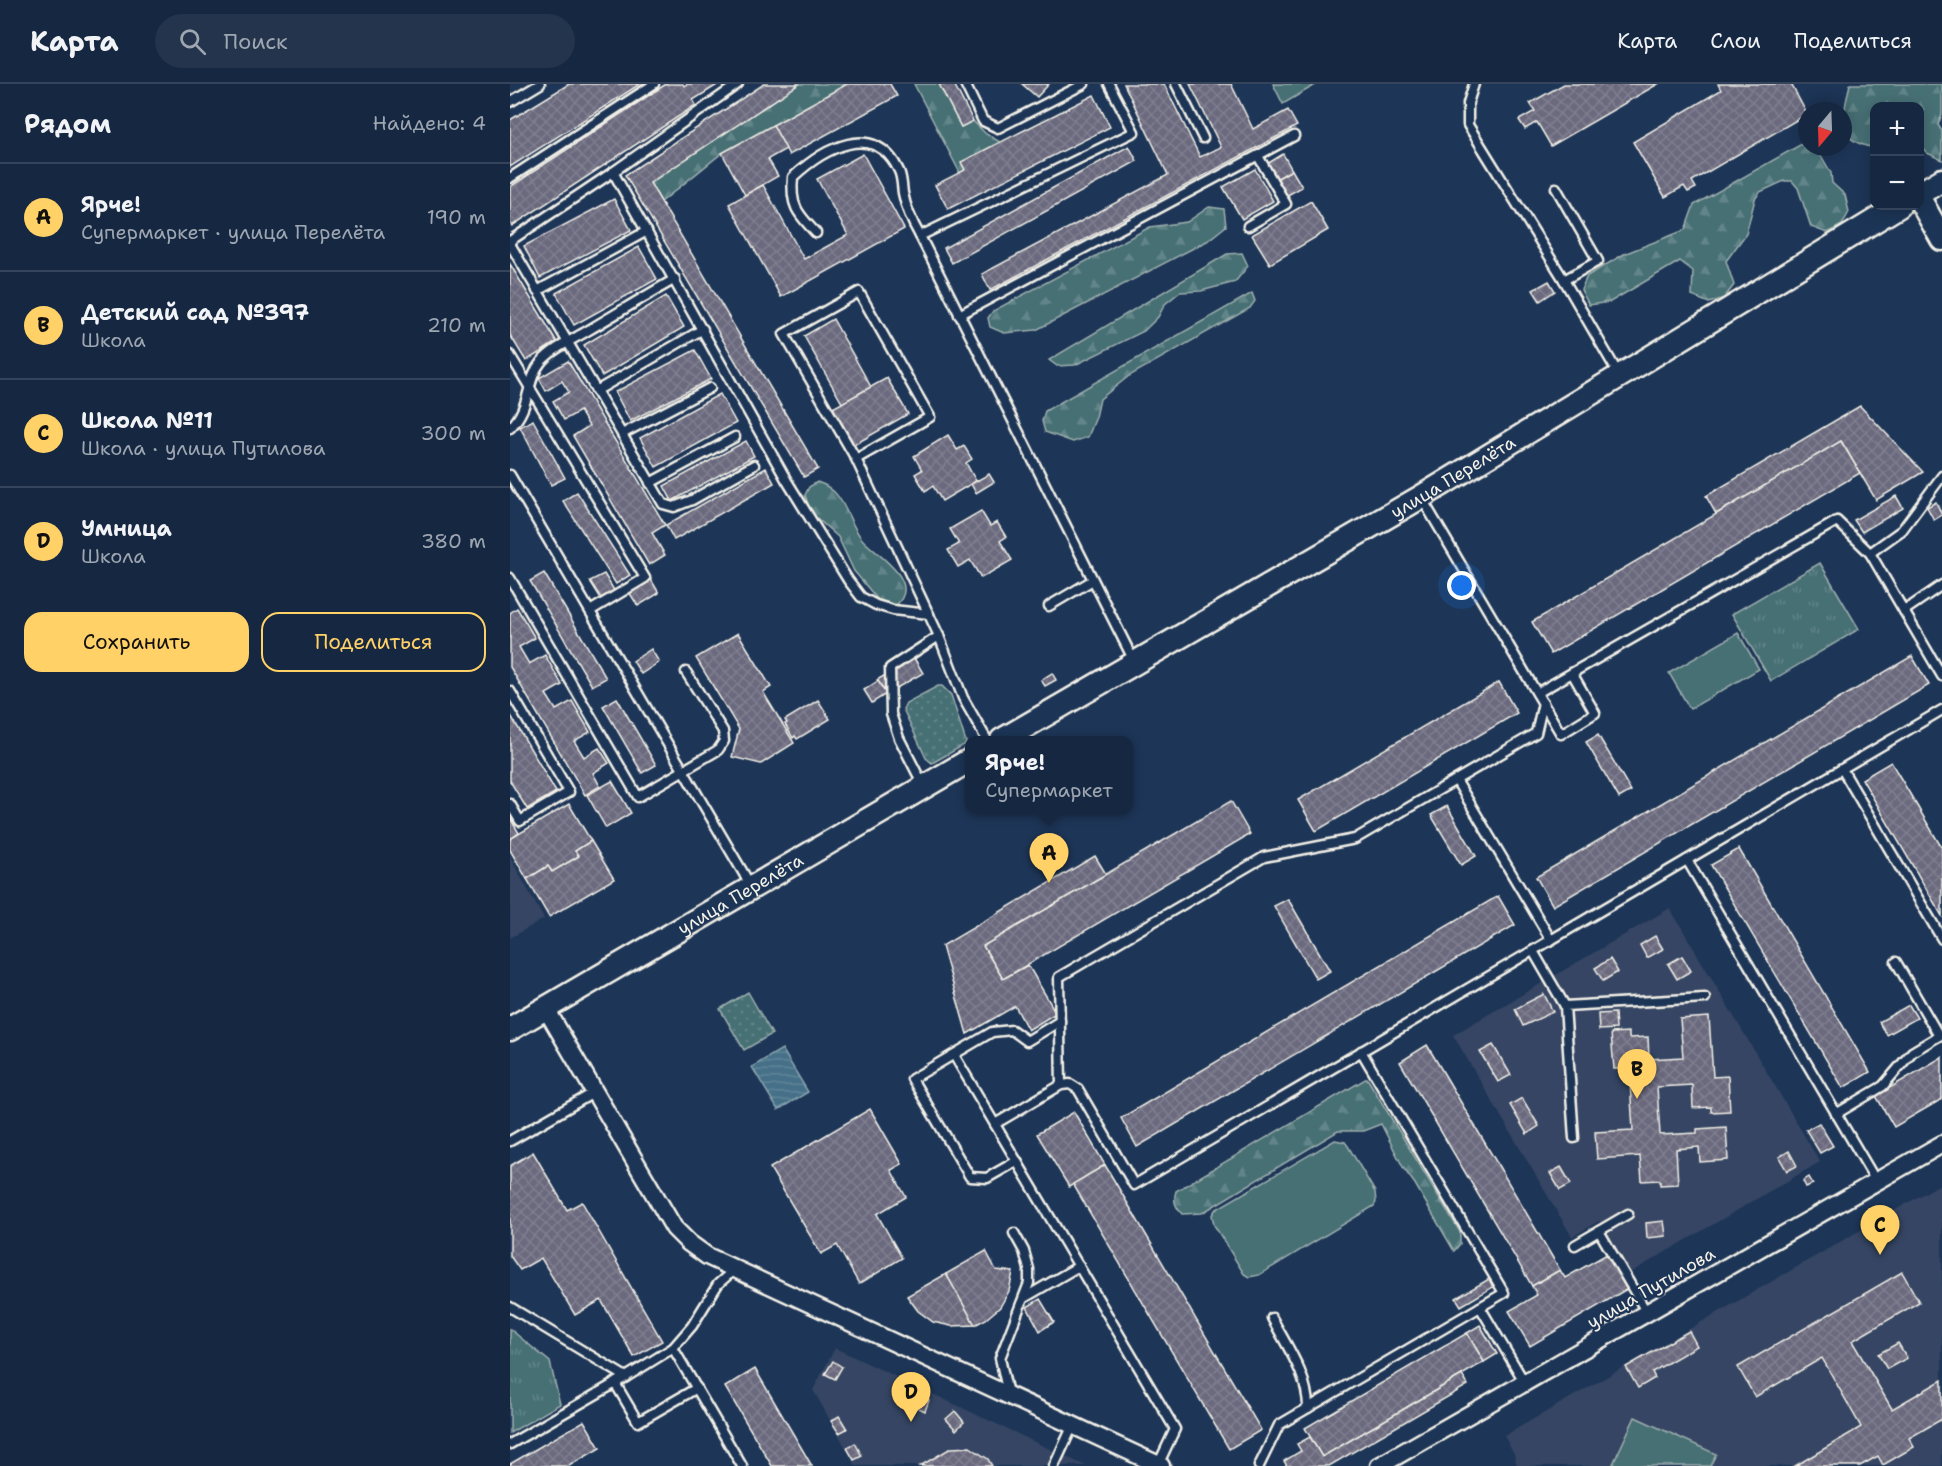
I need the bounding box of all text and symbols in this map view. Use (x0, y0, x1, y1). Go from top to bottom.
search box (155, 14, 575, 68)
text: Карта (30, 22, 119, 60)
icon: search (176, 25, 209, 58)
text: Поиск (224, 27, 288, 56)
text: Карта (1617, 27, 1677, 55)
text: Слои (1710, 27, 1761, 55)
text: Поделиться (1794, 27, 1912, 55)
north arrow (1798, 102, 1852, 156)
map controls (1870, 102, 1924, 210)
button: + (1870, 102, 1924, 156)
text: Рядом (24, 106, 111, 141)
text: Найдено: 4 (373, 110, 486, 136)
button: − (1870, 156, 1924, 210)
text: Ярче! (81, 190, 141, 219)
text: A (36, 204, 51, 230)
text: 190 m (427, 204, 486, 230)
text: Супермаркет · улица Перелёта (81, 219, 385, 245)
text: Детский сад №397 (81, 298, 309, 327)
text: B (37, 312, 50, 338)
text: 210 m (427, 312, 486, 338)
text: Школа (81, 327, 146, 353)
text: Школа №11 (81, 406, 213, 435)
text: C (37, 420, 50, 446)
text: 300 m (420, 420, 486, 446)
street label: улица Перелёта (1386, 430, 1520, 524)
text: Школа · улица Путилова (81, 435, 326, 461)
text: Умница (81, 514, 172, 543)
text: D (36, 528, 51, 554)
text: 380 m (421, 528, 486, 554)
text: Школа (81, 543, 146, 569)
your location (1447, 571, 1476, 600)
button: Сохранить (24, 612, 249, 672)
button: Поделиться (261, 612, 486, 672)
popup (965, 736, 1133, 814)
text: Ярче! (985, 748, 1045, 777)
text: Супермаркет (985, 777, 1113, 803)
pin: A (1030, 834, 1068, 883)
street label: улица Перелёта (673, 848, 808, 940)
pin: B (1618, 1050, 1656, 1099)
pin: C (1860, 1206, 1900, 1255)
street label: улица Путилова (1582, 1241, 1720, 1335)
pin: D (892, 1372, 930, 1422)

